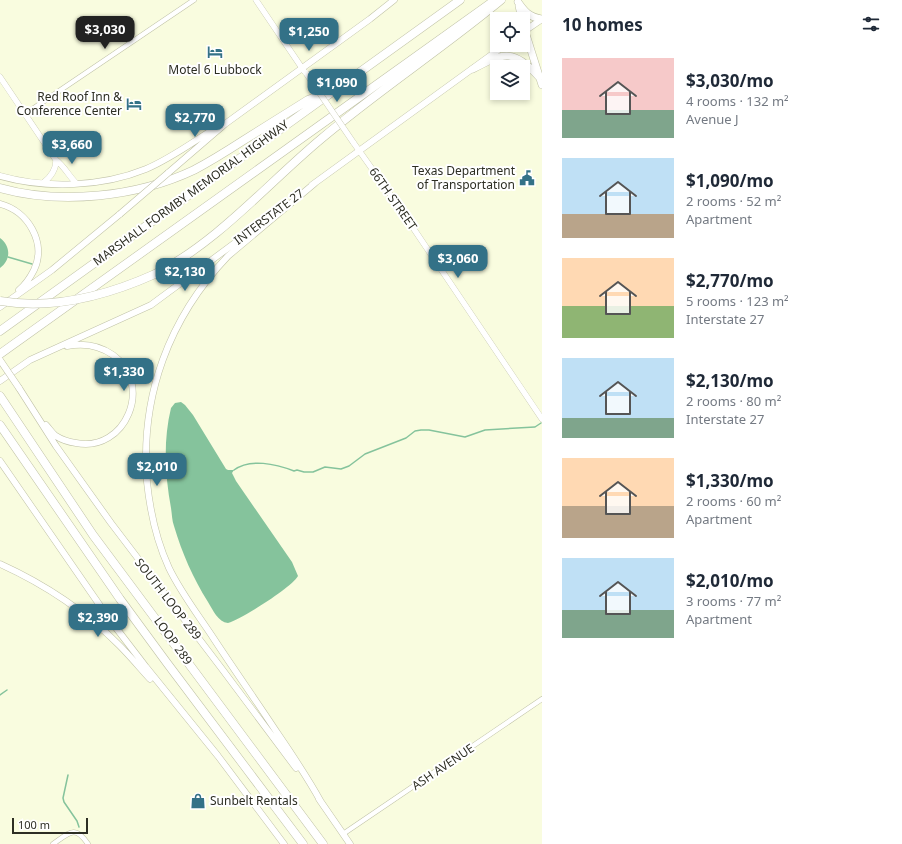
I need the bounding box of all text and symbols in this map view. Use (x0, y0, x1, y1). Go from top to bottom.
map controls (490, 12, 530, 100)
button: locate (490, 12, 530, 52)
text: 10 homes (562, 13, 643, 36)
icon: filters (860, 13, 882, 35)
pin: $3,030 (72, 16, 138, 50)
pin: $1,250 (276, 18, 342, 52)
text: $3,030 (85, 20, 125, 38)
text: $1,250 (289, 22, 329, 40)
hotel icon: Motel 6 Lubbock (206, 43, 224, 61)
button: layers (490, 60, 530, 100)
place label: Motel 6 Lubbock (168, 61, 262, 78)
pin: $1,090 (304, 69, 370, 103)
text: $3,030/mo (686, 69, 774, 92)
text: $1,090 (317, 73, 357, 91)
icon: home (594, 74, 642, 122)
place label: Red Roof Inn & Conference Center (16, 88, 122, 119)
text: 4 rooms · 132 m² (686, 92, 789, 110)
hotel icon: Red Roof Inn & Conference Center (125, 95, 143, 113)
pin: $2,770 (162, 104, 228, 138)
text: $2,770 (175, 108, 215, 126)
text: Avenue J (686, 110, 739, 128)
street label: MARSHALL FORMBY MEMORIAL HIGHWAY (89, 116, 292, 269)
pin: $3,660 (39, 131, 105, 165)
text: $3,660 (52, 135, 92, 153)
place label: Texas Department of Transportation (412, 162, 516, 193)
street label: 66TH STREET (365, 164, 422, 234)
public building icon: Texas Department of Transportation (518, 169, 536, 187)
text: $1,090/mo (686, 169, 774, 192)
icon: home (594, 174, 642, 222)
street label: INTERSTATE 27 (230, 185, 307, 248)
text: 2 rooms · 52 m² (686, 192, 781, 210)
text: Apartment (686, 210, 752, 228)
pin: $3,060 (425, 245, 491, 279)
text: $3,060 (438, 249, 478, 267)
pin: $2,130 (152, 258, 218, 292)
text: $2,130 (165, 262, 205, 280)
text: $2,770/mo (686, 269, 774, 292)
icon: home (594, 274, 642, 322)
text: 5 rooms · 123 m² (686, 292, 789, 310)
text: Interstate 27 (686, 310, 764, 328)
pin: $1,330 (91, 358, 157, 392)
text: $1,330 (104, 362, 144, 380)
text: $2,130/mo (686, 369, 774, 392)
icon: home (594, 374, 642, 422)
text: 2 rooms · 80 m² (686, 392, 781, 410)
text: Interstate 27 (686, 410, 764, 428)
pin: $2,010 (124, 453, 190, 487)
text: $2,010 (137, 457, 177, 475)
text: $1,330/mo (686, 469, 774, 492)
icon: home (594, 474, 642, 522)
text: 2 rooms · 60 m² (686, 492, 781, 510)
text: Apartment (686, 510, 752, 528)
street label: SOUTH LOOP 289 (132, 555, 204, 643)
text: $2,010/mo (686, 569, 774, 592)
icon: home (594, 574, 642, 622)
text: 3 rooms · 77 m² (686, 592, 781, 610)
pin: $2,390 (65, 604, 131, 638)
text: $2,390 (78, 608, 118, 626)
text: Apartment (686, 610, 752, 628)
street label: LOOP 289 (151, 614, 195, 668)
street label: ASH AVENUE (408, 739, 477, 794)
shop icon: Sunbelt Rentals (189, 792, 207, 810)
place label: Sunbelt Rentals (210, 792, 298, 809)
scale bar (12, 816, 88, 835)
text: 100 m (18, 817, 50, 832)

